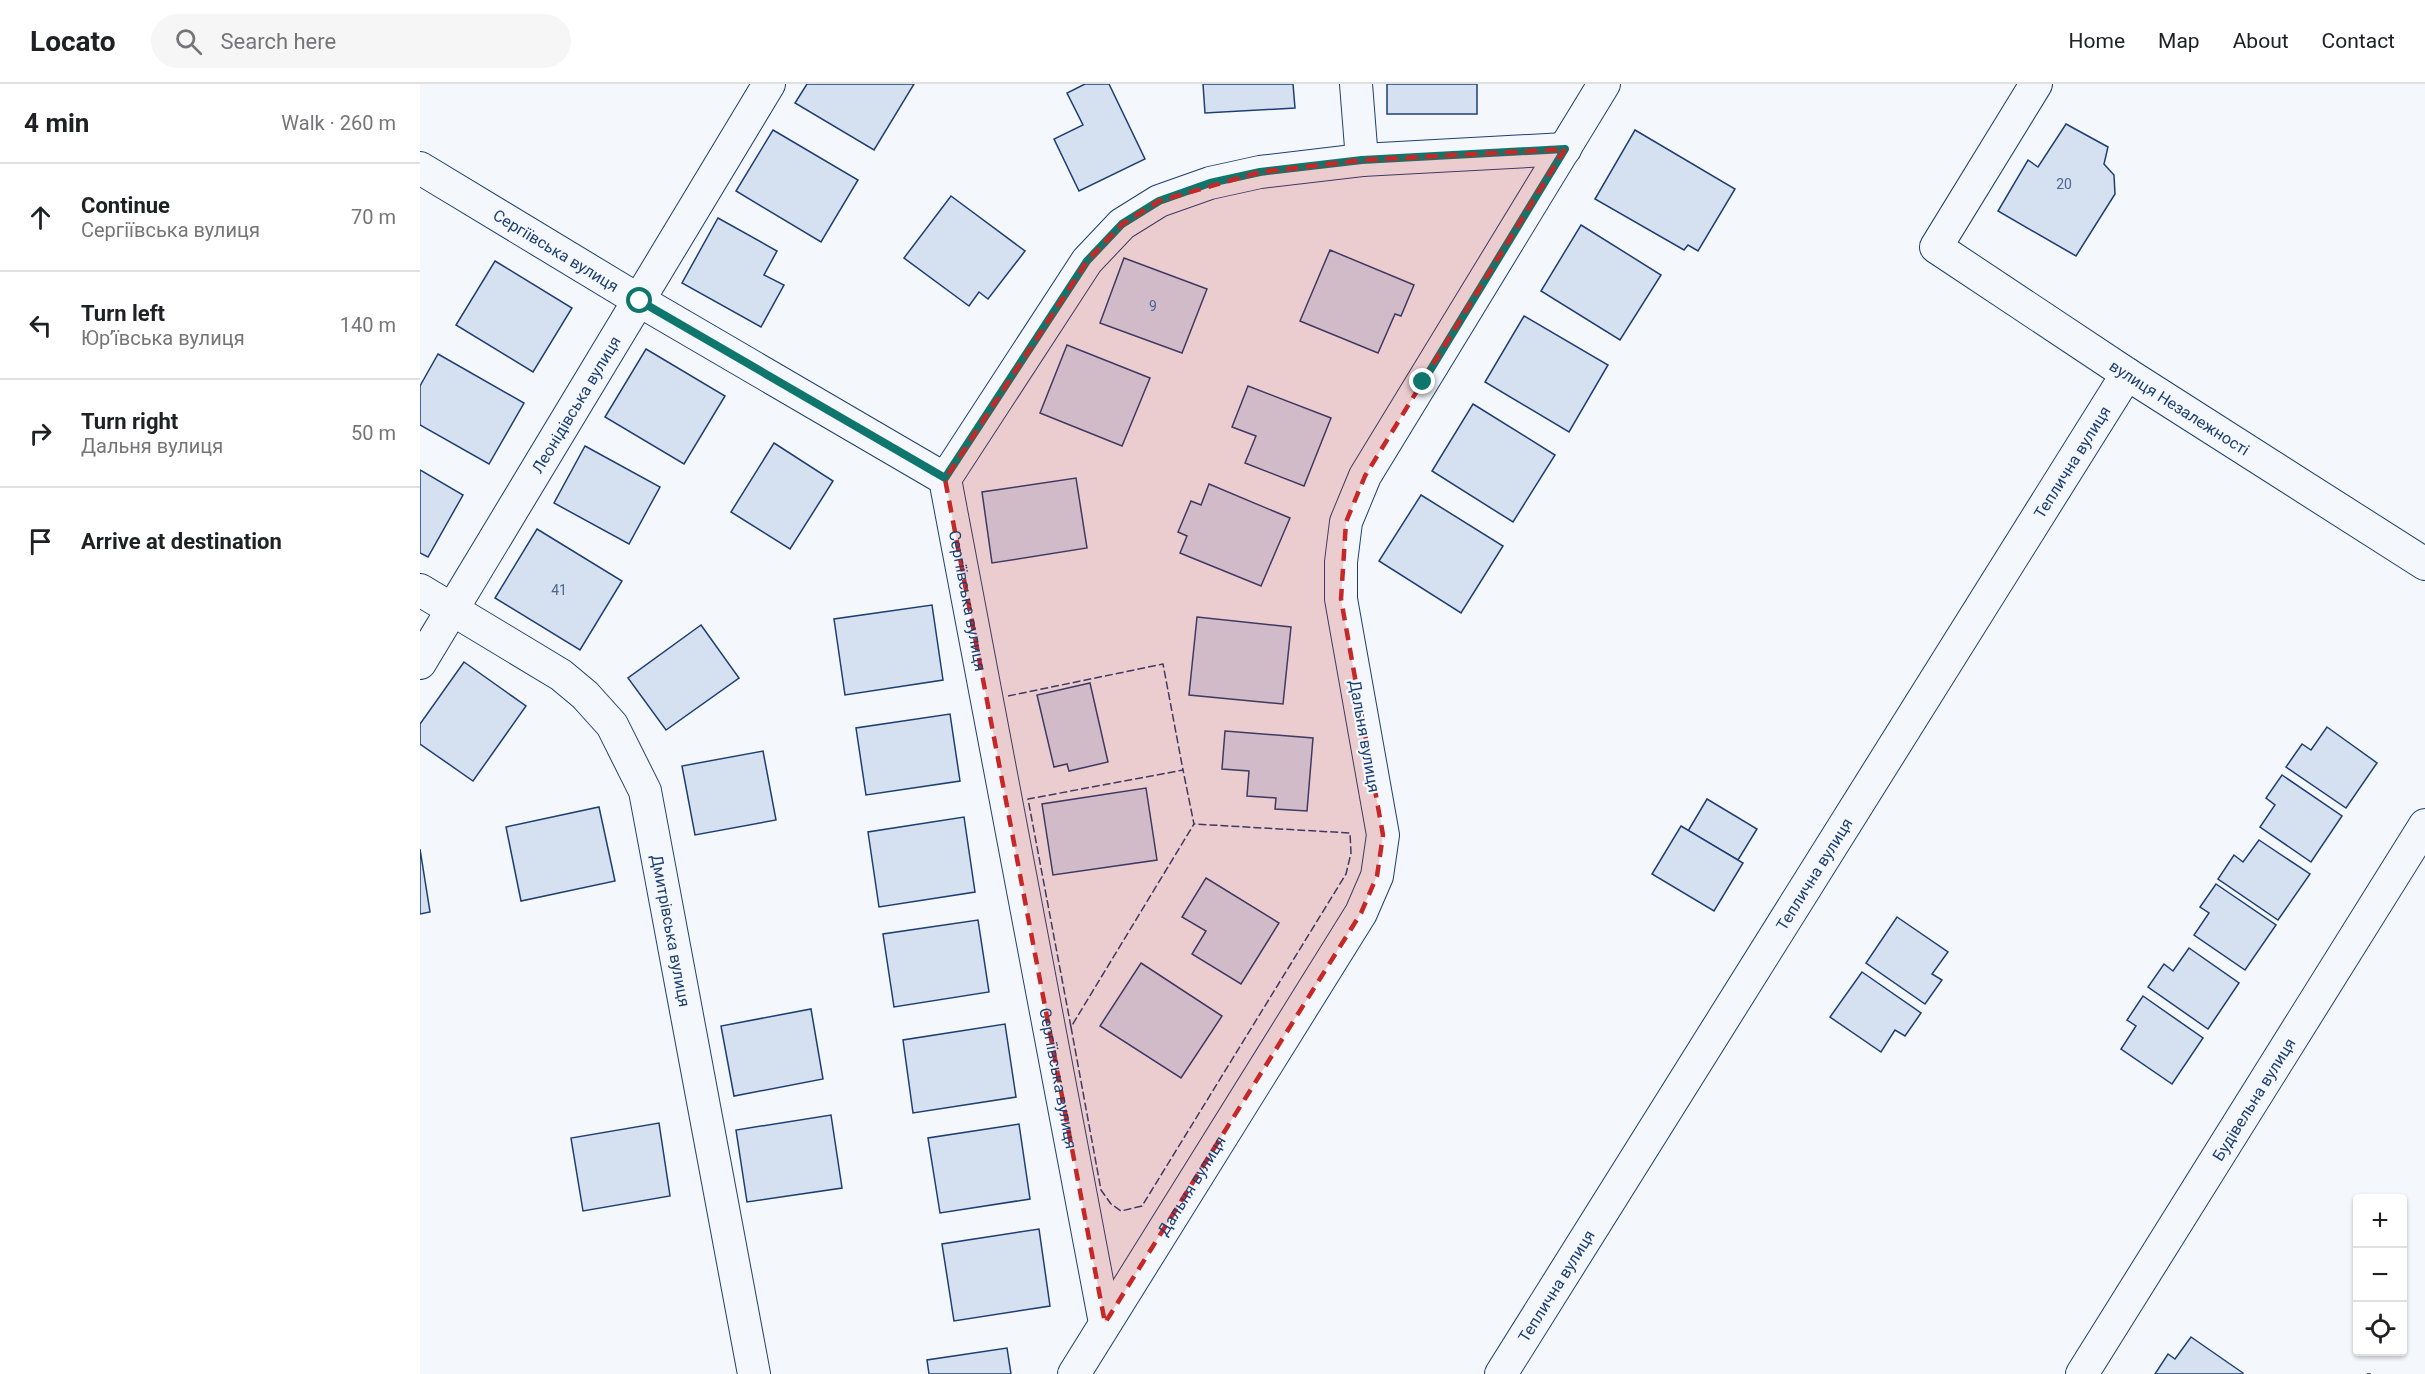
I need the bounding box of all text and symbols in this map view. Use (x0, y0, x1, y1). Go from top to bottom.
search box (151, 14, 571, 68)
text: Locato (30, 25, 115, 58)
icon: search (172, 25, 205, 58)
text: Search here (220, 29, 336, 54)
text: Home (2069, 29, 2125, 53)
text: Map (2158, 29, 2200, 53)
text: About (2233, 29, 2289, 53)
text: Contact (2322, 29, 2395, 53)
text: 4 min (24, 108, 89, 138)
text: Walk · 260 m (281, 111, 396, 135)
house number: 20 (2056, 176, 2072, 192)
text: Continue (81, 193, 170, 218)
icon: ahead (24, 201, 57, 234)
text: 70 m (351, 205, 396, 229)
street label: Сергіївська вулиця (490, 206, 622, 296)
text: Сергіївська вулиця (81, 218, 260, 242)
route start (626, 287, 652, 313)
house number: 9 (1149, 298, 1157, 314)
text: Turn left (81, 301, 165, 326)
icon: left (24, 309, 57, 342)
text: 140 m (340, 313, 396, 337)
text: Юрʼївська вулиця (81, 326, 245, 350)
street label: Леонідівська вулиця (528, 333, 625, 476)
street label: вулиця Незалежності (2106, 356, 2253, 460)
route end (1409, 368, 1435, 394)
street label: Теплична вулиця (2030, 403, 2115, 522)
text: Turn right (81, 409, 178, 434)
icon: right (24, 417, 57, 450)
text: 50 m (351, 421, 396, 445)
text: Дальня вулиця (81, 434, 223, 458)
icon: arrive (24, 525, 57, 558)
text: Arrive at destination (81, 529, 282, 554)
street label: Сергіївська вулиця (945, 529, 990, 673)
house number: 41 (551, 582, 567, 598)
street label: Дальня вулиця (1345, 678, 1384, 794)
street label: Теплична вулиця (1772, 815, 1857, 934)
street label: Дмитрівська вулиця (647, 853, 694, 1008)
street label: Сергіївська вулиця (1035, 1006, 1081, 1150)
street label: Будівельна вулиця (2209, 1034, 2300, 1164)
street label: Дальня вулиця (1154, 1132, 1230, 1239)
map controls (2353, 1194, 2407, 1356)
button: + (2353, 1194, 2407, 1248)
street label: Теплична вулиця (1514, 1227, 1599, 1346)
button: − (2353, 1248, 2407, 1302)
button: locate (2353, 1302, 2407, 1356)

